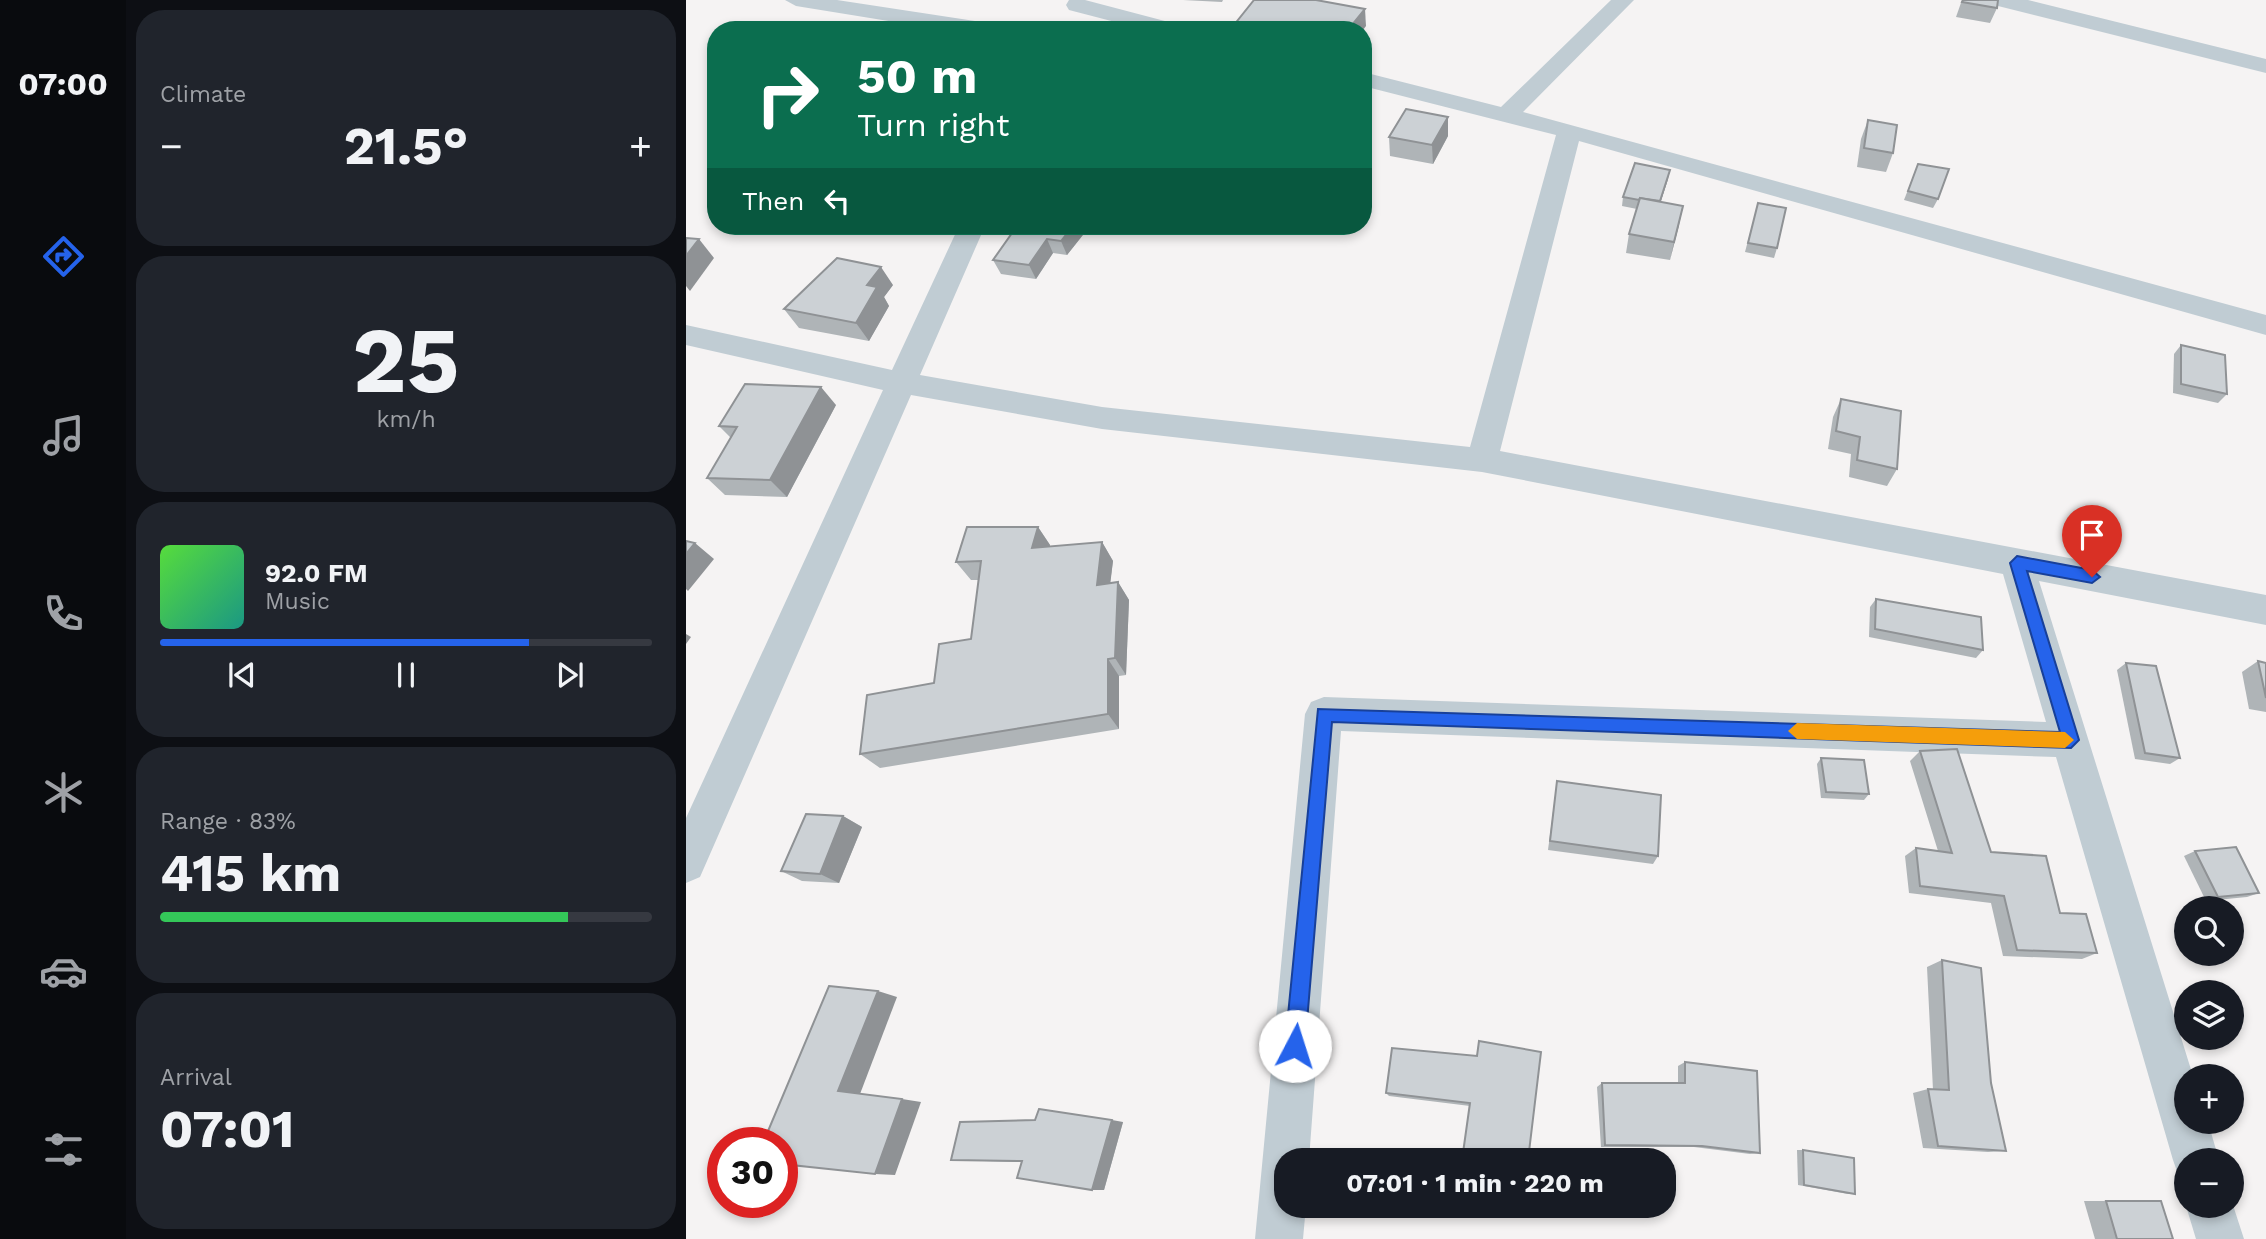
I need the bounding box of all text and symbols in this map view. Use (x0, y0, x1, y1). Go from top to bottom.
text: 50 m (857, 47, 977, 105)
icon: right (742, 49, 833, 140)
text: 07:00 (18, 65, 108, 103)
text: Climate (160, 81, 246, 108)
text: Turn right (857, 106, 1009, 144)
text: 21.5° (344, 116, 468, 177)
text: − (160, 124, 183, 168)
text: + (629, 124, 652, 168)
icon: left (818, 182, 856, 220)
text: Then (742, 186, 804, 216)
icon: directions (39, 232, 88, 281)
text: 25 (352, 307, 460, 414)
text: km/h (376, 406, 436, 433)
icon: music (39, 411, 88, 460)
pin (2062, 505, 2122, 577)
icon: arrive (2073, 516, 2111, 554)
text: 92.0 FM (265, 558, 368, 588)
text: Music (265, 588, 330, 615)
icon: phone (39, 589, 88, 638)
icon: previous (223, 656, 261, 694)
icon: pause (387, 656, 425, 694)
icon: next (551, 656, 589, 694)
icon: climate (39, 768, 88, 817)
text: Range · 83% (160, 808, 296, 835)
text: 415 km (160, 843, 341, 904)
map controls (2174, 896, 2244, 1218)
button: search (2174, 896, 2244, 966)
icon: car (39, 947, 88, 996)
button: layers (2174, 980, 2244, 1050)
position arrow (1258, 1009, 1332, 1083)
text: Arrival (160, 1064, 232, 1091)
button: + (2174, 1064, 2244, 1134)
text: 07:01 (160, 1099, 294, 1160)
icon: filters (39, 1125, 88, 1174)
speed limit sign: 30 (707, 1127, 798, 1218)
button: − (2174, 1148, 2244, 1218)
text: 07:01 · 1 min · 220 m (1346, 1168, 1604, 1198)

